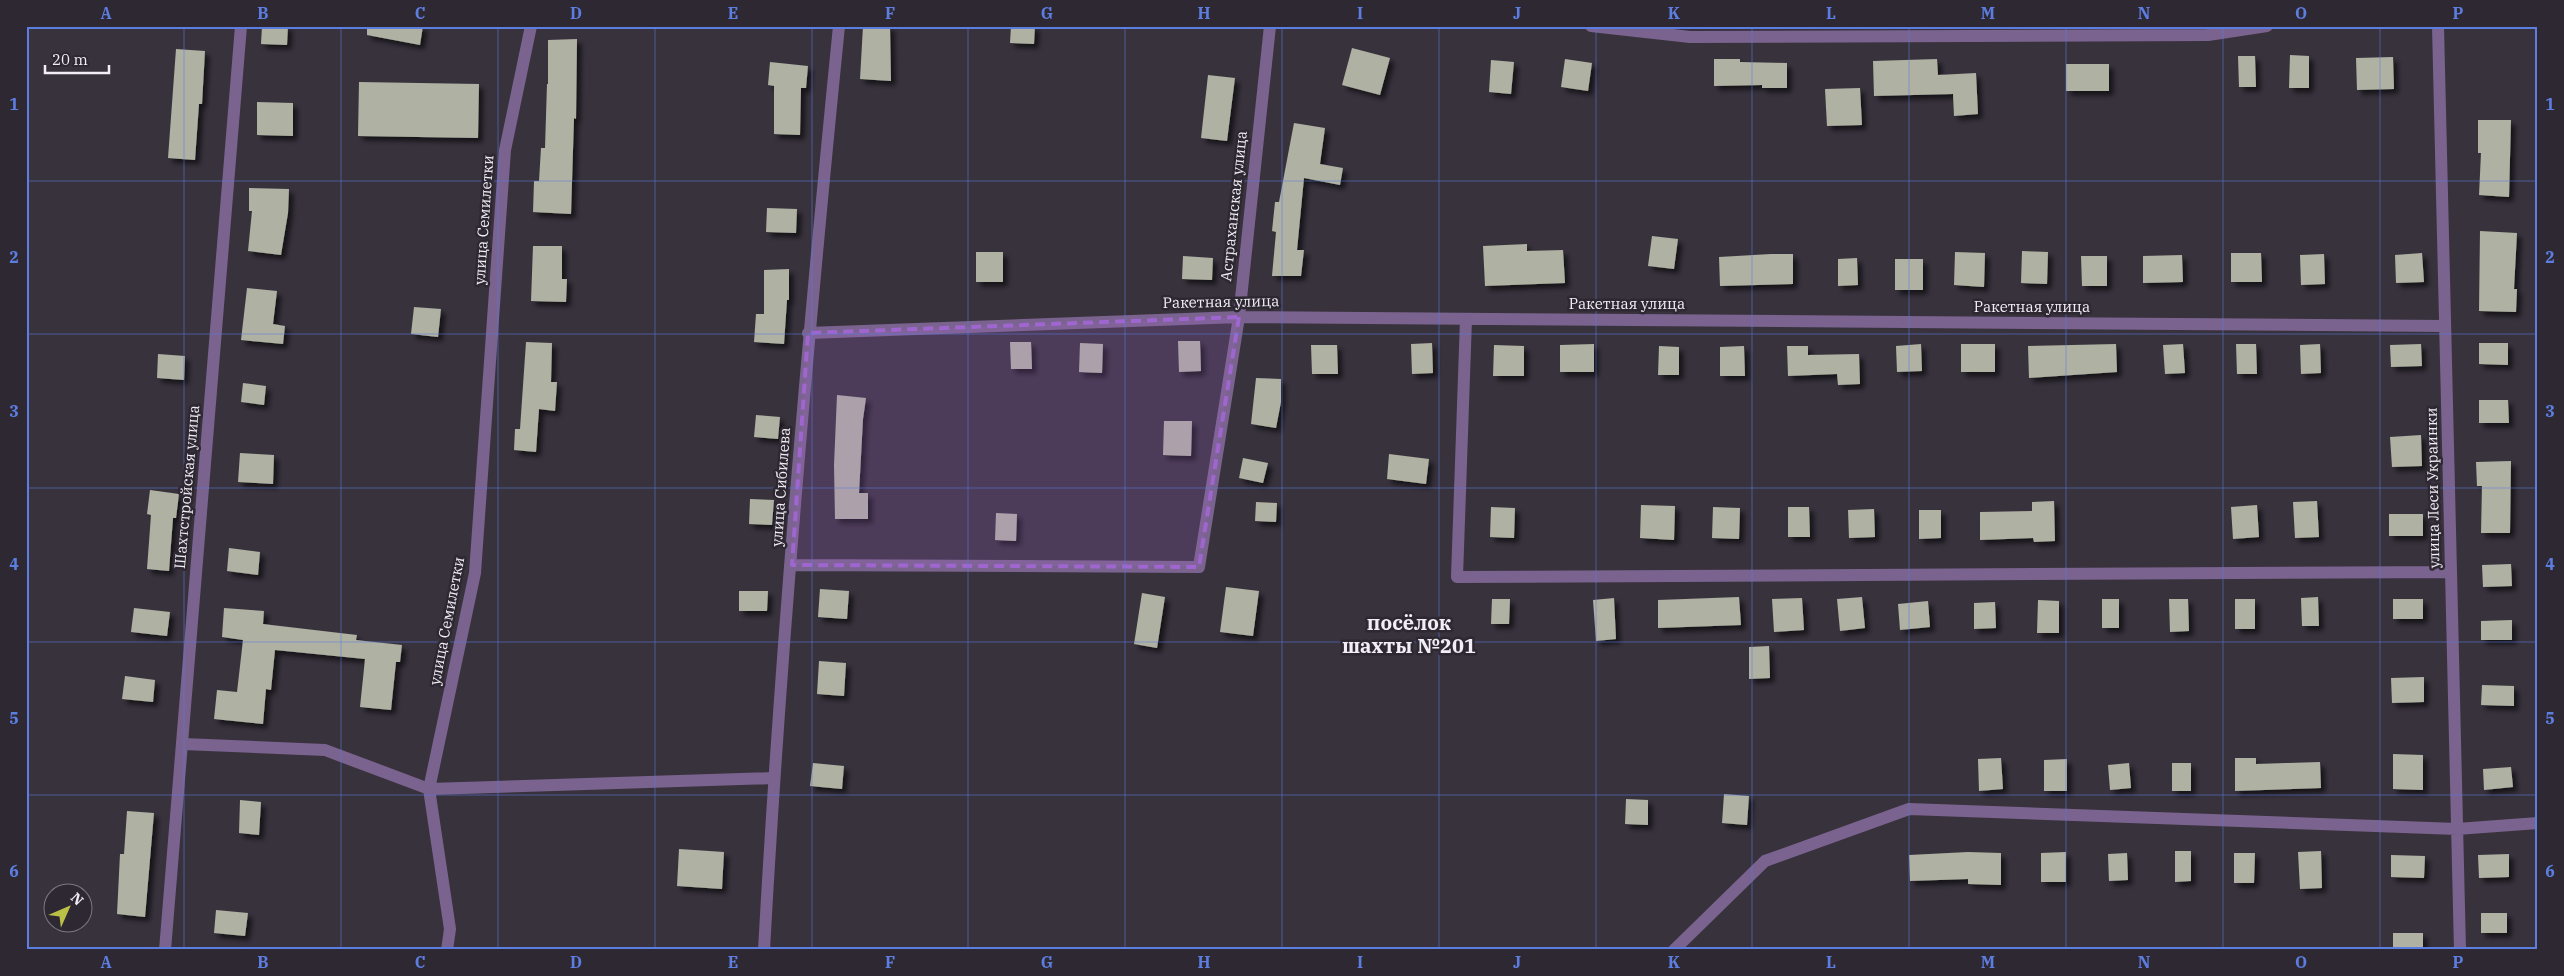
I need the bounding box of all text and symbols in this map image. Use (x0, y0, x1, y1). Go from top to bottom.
text: A (100, 3, 112, 23)
text: B (257, 3, 269, 23)
text: C (415, 3, 425, 23)
text: D (570, 3, 582, 23)
text: E (728, 3, 738, 23)
text: F (885, 3, 895, 23)
text: G (1041, 3, 1053, 23)
text: H (1198, 3, 1211, 23)
text: I (1357, 3, 1363, 23)
text: J (1513, 3, 1521, 23)
text: K (1668, 3, 1681, 23)
text: L (1826, 3, 1836, 23)
text: M (1981, 3, 1995, 23)
text: N (2138, 3, 2150, 23)
text: O (2295, 3, 2307, 23)
text: P (2453, 3, 2464, 23)
scale bar (45, 42, 109, 74)
text: 20 m (52, 50, 88, 69)
text: 1 (9, 94, 19, 114)
text: 1 (2545, 94, 2555, 114)
street label: Астраханская улица (1216, 130, 1251, 282)
street label: улица Семилетки (469, 154, 498, 286)
text: 2 (9, 247, 19, 267)
text: 2 (2545, 247, 2555, 267)
street label: Ракетная улица (1163, 291, 1279, 312)
street label: Ракетная улица (1569, 294, 1685, 313)
street label: Ракетная улица (1974, 297, 2090, 316)
text: 3 (9, 401, 19, 421)
text: 3 (2545, 401, 2555, 421)
street label: Шахтстройская улица (170, 404, 203, 570)
street label: улица Леси Украинки (2422, 407, 2443, 569)
street label: улица Сибилева (767, 427, 794, 547)
text: 4 (9, 554, 19, 574)
text: 4 (2545, 554, 2555, 574)
street label: улица Семилетки (425, 555, 468, 687)
district label: посёлок шахты №201 (1342, 609, 1476, 659)
text: 5 (9, 708, 19, 728)
text: 5 (2545, 708, 2555, 728)
text: 6 (9, 861, 19, 881)
text: 6 (2545, 861, 2555, 881)
north arrow (42, 884, 92, 934)
text: N (67, 889, 87, 909)
text: A (100, 952, 112, 972)
text: B (257, 952, 269, 972)
text: C (415, 952, 425, 972)
text: D (570, 952, 582, 972)
text: E (728, 952, 738, 972)
text: F (885, 952, 895, 972)
text: G (1041, 952, 1053, 972)
text: H (1198, 952, 1211, 972)
text: I (1357, 952, 1363, 972)
text: J (1513, 952, 1521, 972)
text: K (1668, 952, 1681, 972)
text: L (1826, 952, 1836, 972)
text: M (1981, 952, 1995, 972)
text: N (2138, 952, 2150, 972)
text: O (2295, 952, 2307, 972)
text: P (2453, 952, 2464, 972)

